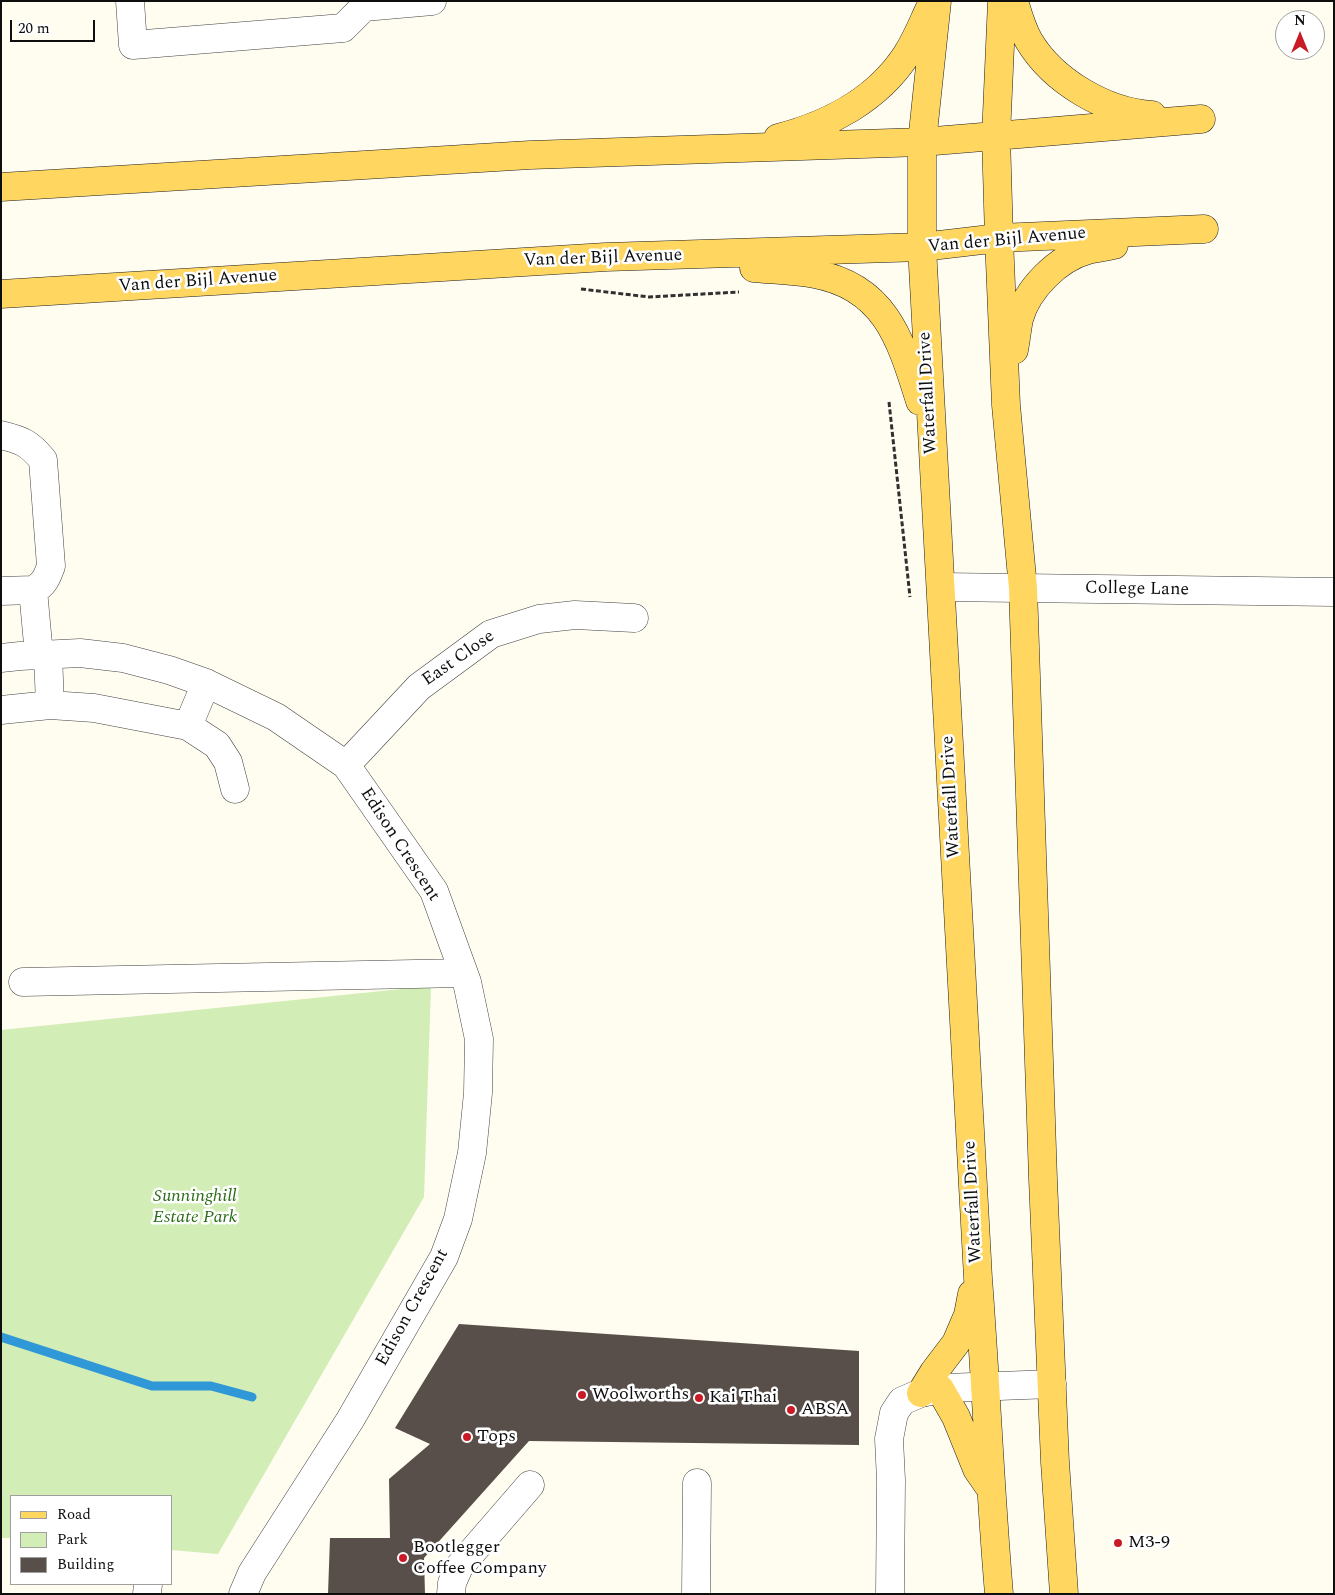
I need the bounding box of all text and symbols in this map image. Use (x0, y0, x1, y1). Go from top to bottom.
scale bar (12, 10, 98, 42)
north arrow (1275, 10, 1325, 60)
text: N (1294, 10, 1306, 31)
text: 20 m (18, 17, 50, 40)
street label: Van der Bijl Avenue (927, 223, 1087, 259)
street label: Van der Bijl Avenue (523, 245, 683, 273)
street label: Van der Bijl Avenue (118, 266, 278, 298)
street label: Waterfall Drive (915, 331, 943, 455)
street label: College Lane (1085, 578, 1189, 602)
street label: East Close (419, 626, 499, 692)
street label: Waterfall Drive (938, 735, 966, 859)
street label: Edison Crescent (354, 784, 444, 906)
street label: Waterfall Drive (960, 1140, 988, 1264)
park label: Sunninghill Estate Park (153, 1186, 237, 1228)
street label: Edison Crescent (372, 1246, 454, 1370)
place label: Woolworths (592, 1384, 689, 1406)
place label: Kai Thai (709, 1387, 777, 1409)
marker: Woolworths (576, 1389, 588, 1401)
marker: Kai Thai (693, 1392, 705, 1404)
place label: ABSA (801, 1399, 849, 1421)
marker: ABSA (785, 1404, 797, 1416)
place label: Tops (477, 1426, 516, 1448)
marker: Tops (461, 1431, 473, 1443)
legend (10, 1495, 172, 1585)
text: Road (57, 1503, 91, 1526)
text: Park (57, 1528, 88, 1551)
place label: M3-9 (1128, 1532, 1170, 1554)
place label: Bootlegger Coffee Company (413, 1537, 546, 1580)
marker: M3-9 (1112, 1537, 1124, 1549)
marker: Bootlegger Coffee Company (397, 1552, 409, 1564)
text: Building (57, 1553, 114, 1576)

